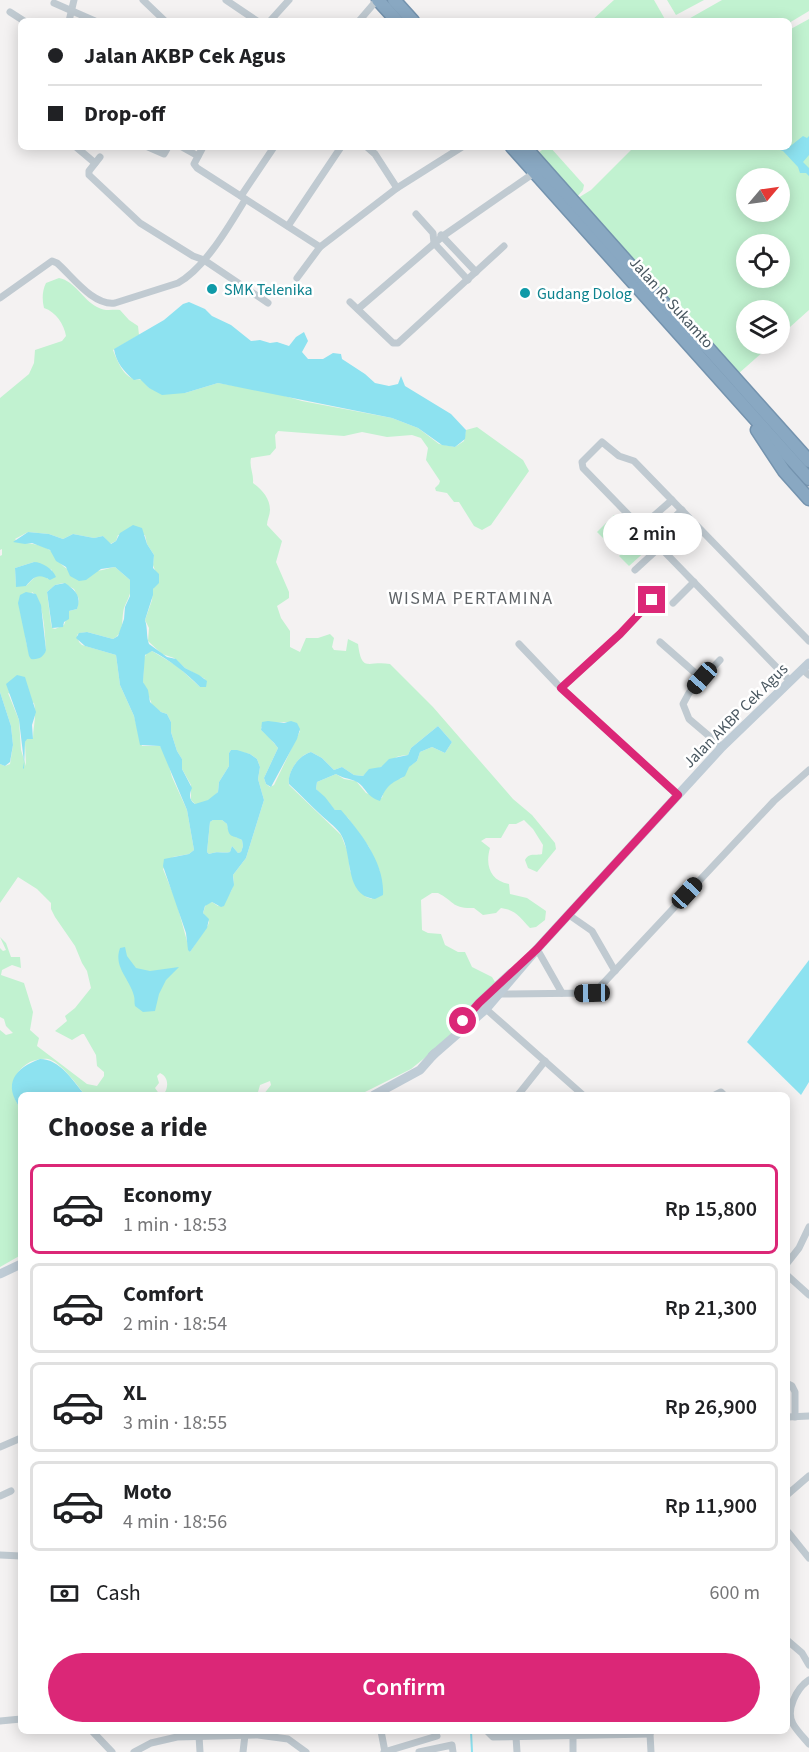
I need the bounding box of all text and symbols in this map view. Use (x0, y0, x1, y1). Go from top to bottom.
text: Jalan AKBP Cek Agus (84, 40, 286, 72)
text: Drop-off (84, 98, 165, 130)
north arrow (736, 168, 790, 222)
map controls (736, 168, 790, 354)
button: locate (736, 234, 790, 288)
street label: Jalan R. Sukamto (624, 252, 718, 353)
place label: SMK Telenika (224, 279, 313, 301)
marker: SMK Telenika (205, 282, 219, 296)
place label: Gudang Dolog (537, 283, 632, 305)
marker: Gudang Dolog (518, 286, 532, 300)
button: layers (736, 300, 790, 354)
callout: 2 min (602, 513, 702, 555)
text: 2 min (629, 520, 676, 548)
district label: WISMA PERTAMINA (388, 586, 554, 611)
route end (638, 586, 665, 613)
street label: Jalan AKBP Cek Agus (679, 658, 793, 773)
car (683, 659, 721, 697)
car (668, 874, 706, 912)
car (574, 984, 610, 1002)
route start (449, 1007, 476, 1034)
text: Choose a ride (48, 1108, 208, 1147)
text: Economy (123, 1179, 212, 1211)
icon: car (51, 1182, 105, 1236)
text: Rp 15,800 (665, 1193, 757, 1225)
text: 1 min · 18:53 (123, 1211, 227, 1239)
text: Comfort (123, 1278, 204, 1310)
icon: car (51, 1281, 105, 1335)
text: Rp 21,300 (665, 1292, 757, 1324)
text: 2 min · 18:54 (123, 1310, 227, 1338)
text: XL (123, 1377, 147, 1409)
icon: car (51, 1380, 105, 1434)
text: Rp 26,900 (665, 1391, 757, 1423)
text: 3 min · 18:55 (123, 1409, 227, 1437)
text: Moto (123, 1476, 172, 1508)
icon: car (51, 1479, 105, 1533)
text: Rp 11,900 (665, 1490, 757, 1522)
text: 4 min · 18:56 (123, 1508, 227, 1536)
icon: cash (48, 1577, 81, 1610)
text: Cash (96, 1577, 141, 1609)
text: 600 m (710, 1579, 760, 1607)
button: Confirm (48, 1653, 760, 1722)

